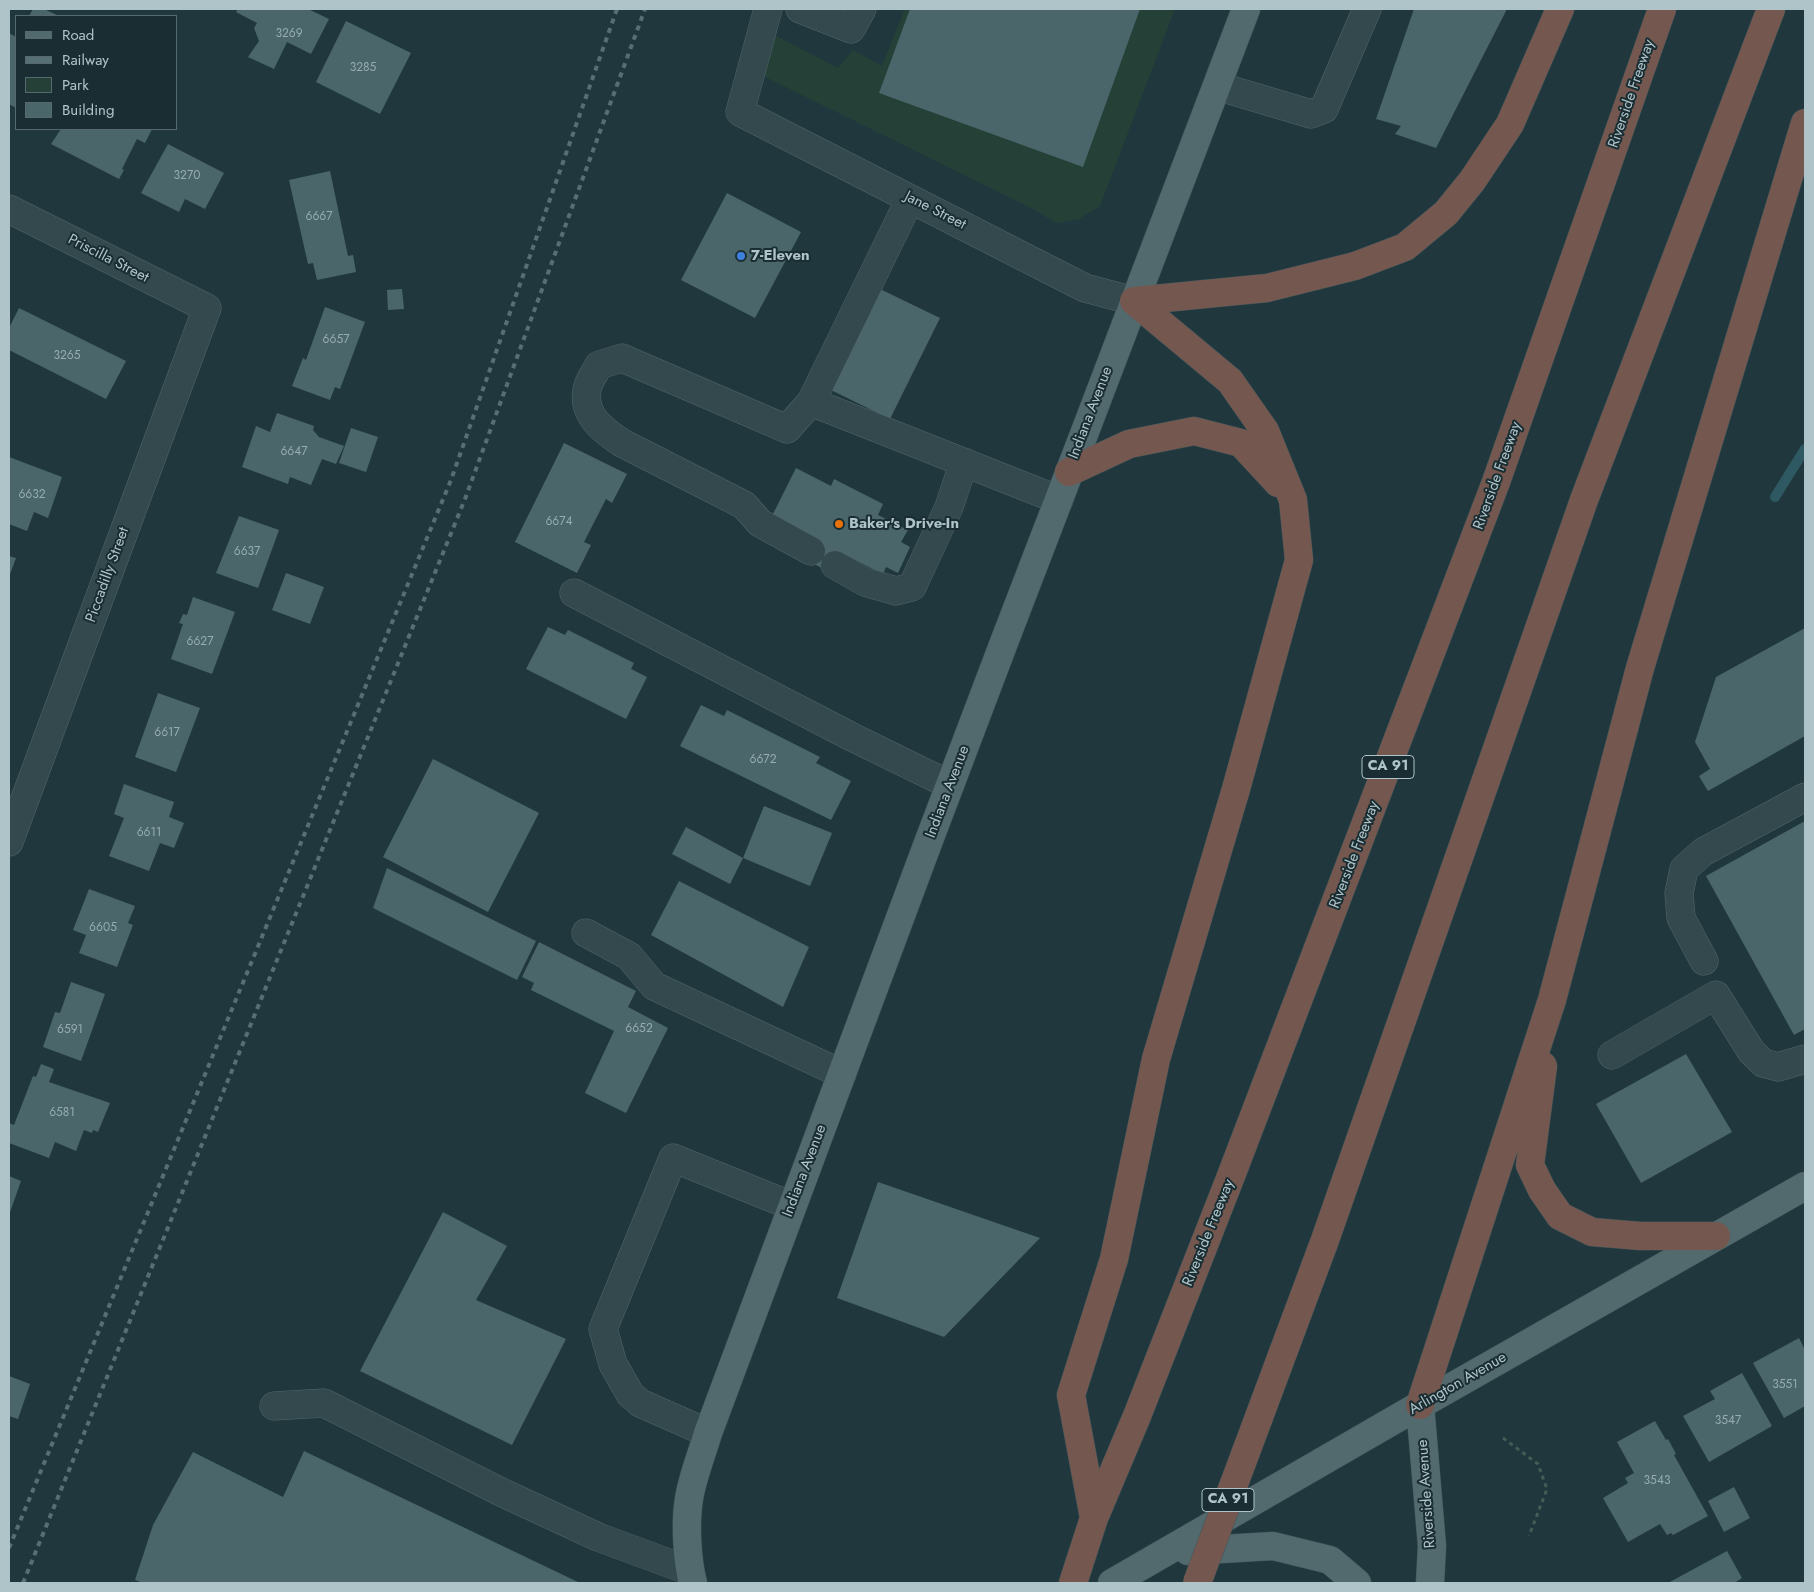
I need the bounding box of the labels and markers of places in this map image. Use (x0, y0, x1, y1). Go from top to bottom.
place label: 7-Eleven (751, 247, 810, 265)
marker: 7-Eleven (735, 250, 747, 262)
place label: Baker's Drive-In (849, 515, 959, 533)
marker: Baker's Drive-In (833, 518, 845, 530)

